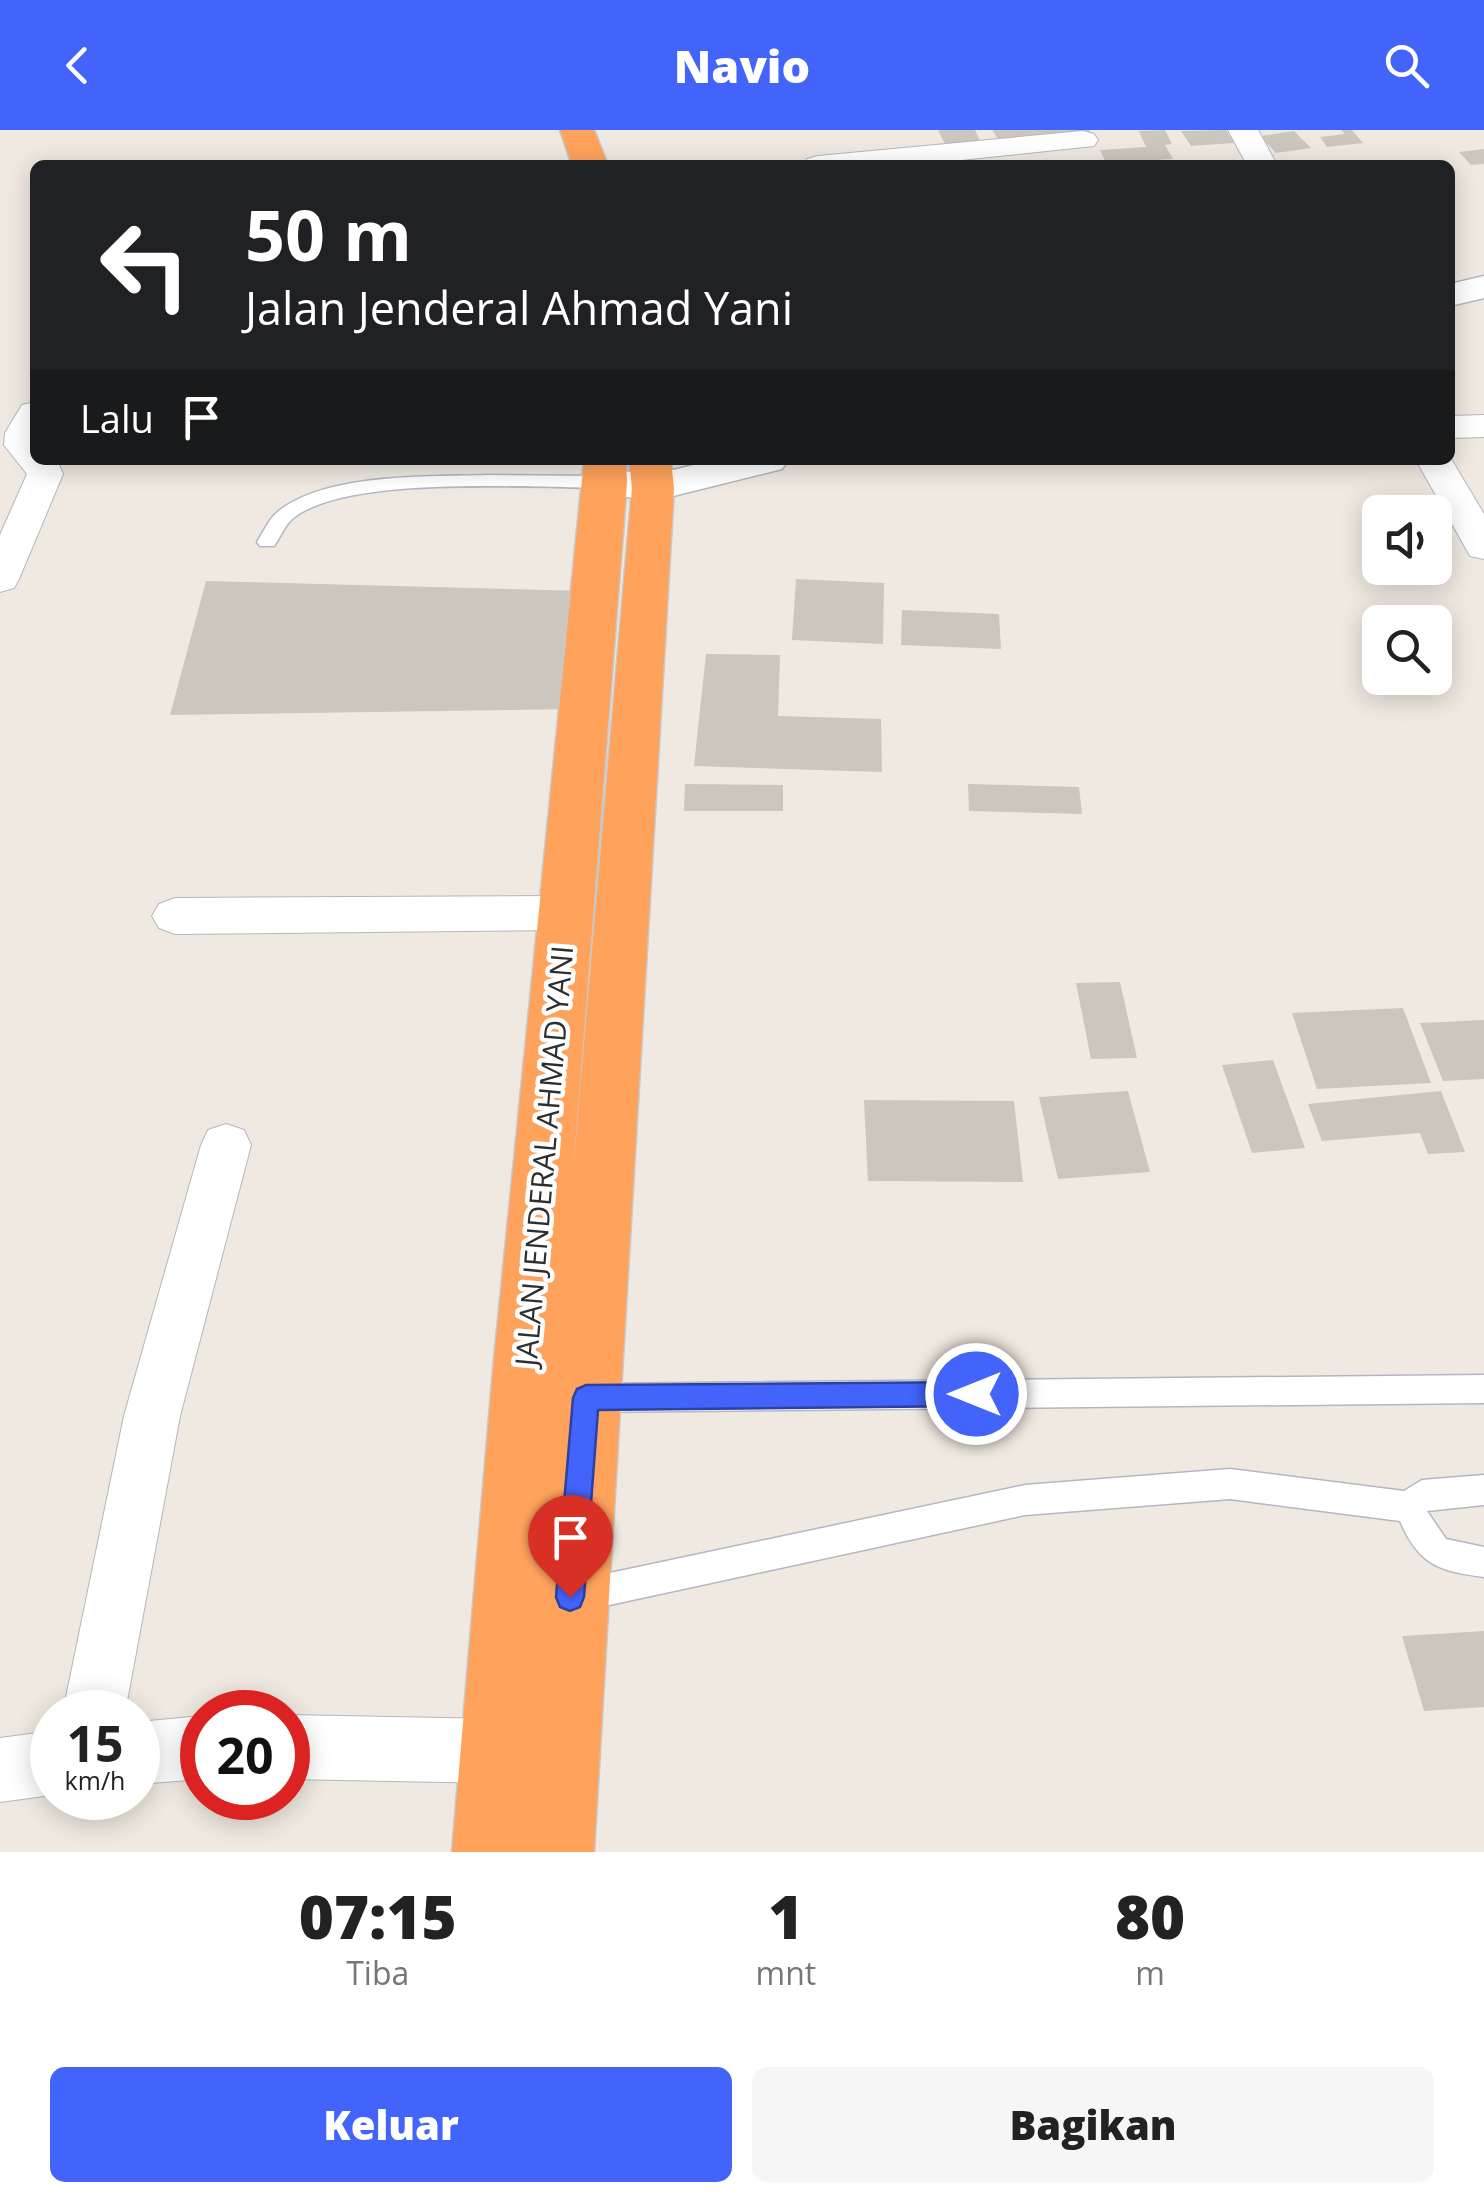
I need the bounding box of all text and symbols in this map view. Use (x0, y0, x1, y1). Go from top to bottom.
text: Navio (674, 35, 810, 96)
icon: back (50, 38, 105, 93)
icon: search (1379, 38, 1434, 93)
text: 50 m (245, 186, 412, 282)
icon: left (80, 200, 210, 330)
text: Jalan Jenderal Ahmad Yani (245, 277, 793, 338)
icon: arrive (174, 390, 229, 445)
text: Lalu (80, 392, 154, 444)
map controls (1362, 495, 1452, 695)
button: sound (1362, 495, 1452, 585)
button: search (1362, 605, 1452, 695)
street label: JALAN JENDERAL AHMAD YANI (504, 944, 582, 1371)
position arrow (924, 1342, 1028, 1446)
pin (528, 1495, 613, 1598)
icon: arrive (543, 1510, 598, 1565)
speed limit sign: 20 (180, 1690, 310, 1820)
text: 15 (66, 1709, 124, 1777)
text: km/h (65, 1763, 125, 1797)
text: 07:15 (299, 1875, 457, 1957)
text: 1 (768, 1875, 803, 1957)
text: 80 (1115, 1875, 1185, 1957)
text: Tiba (346, 1951, 409, 1994)
text: mnt (756, 1951, 816, 1994)
text: m (1135, 1951, 1165, 1994)
button: Keluar (50, 2067, 732, 2182)
button: Bagikan (752, 2067, 1434, 2182)

